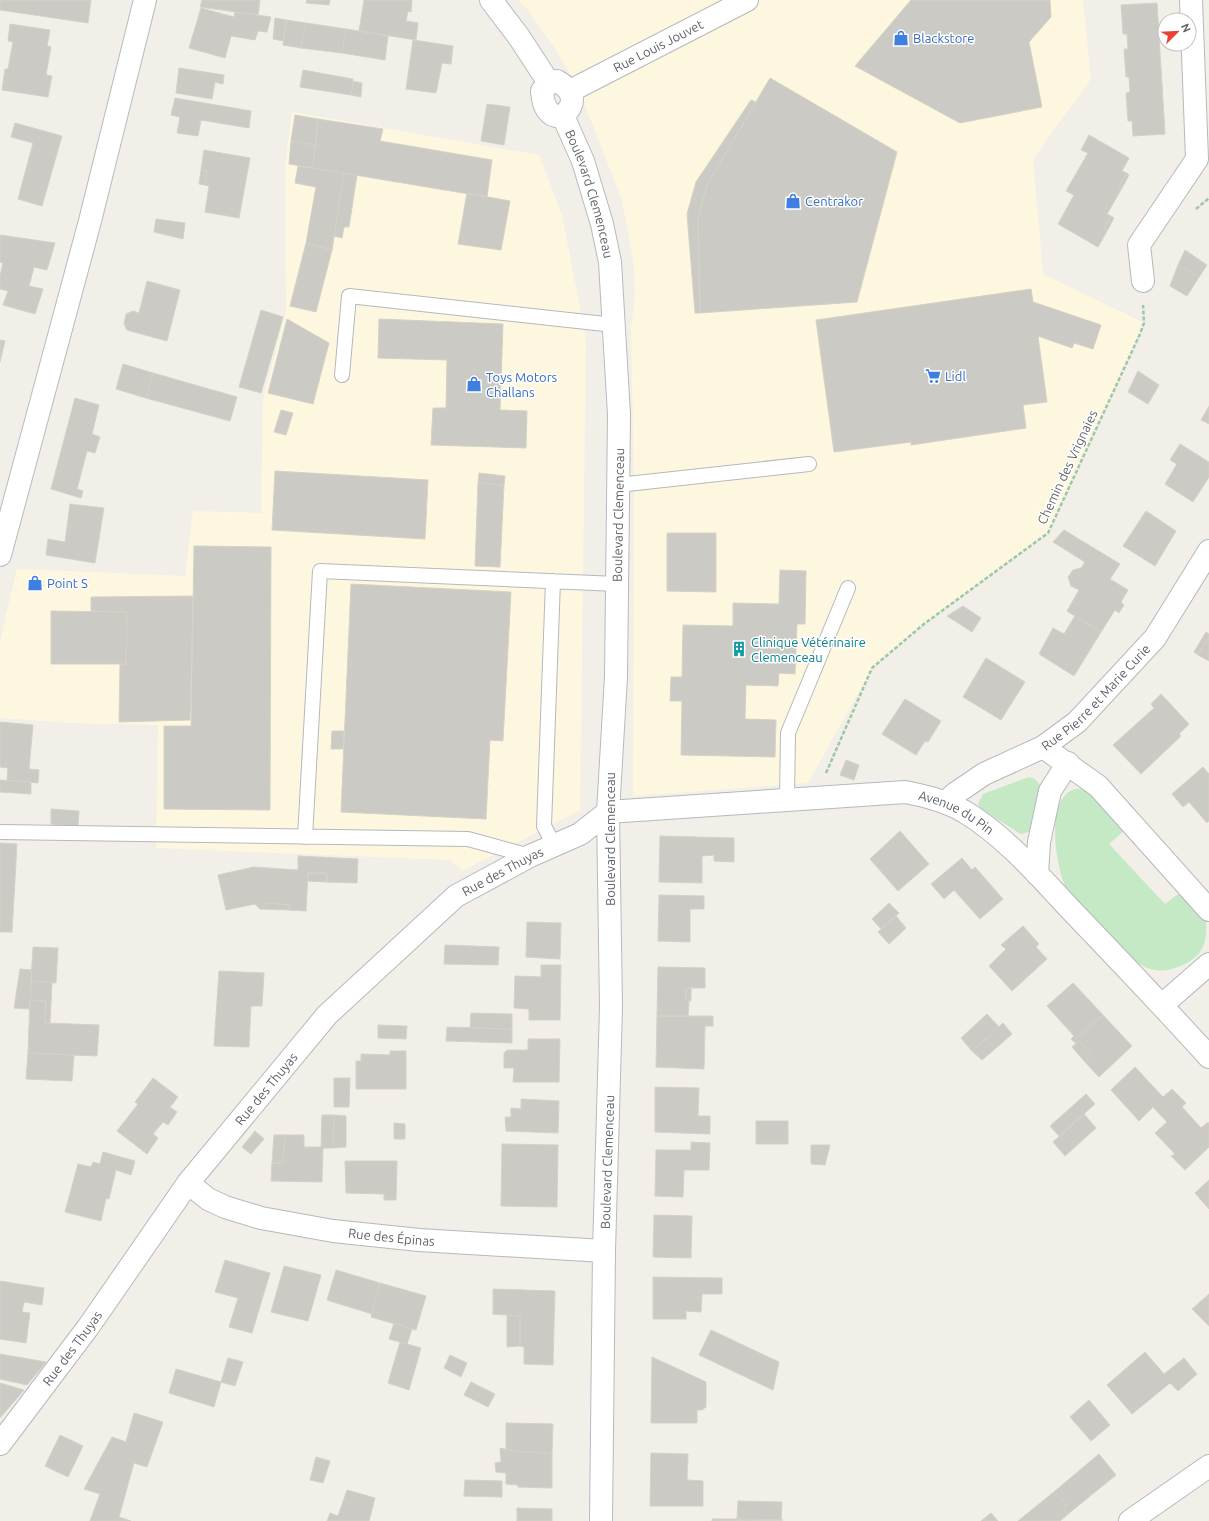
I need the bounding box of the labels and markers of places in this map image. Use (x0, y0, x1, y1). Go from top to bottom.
shop icon: Blackstore (892, 29, 910, 47)
place label: Blackstore (913, 31, 974, 45)
shop icon: Centrakor (784, 192, 802, 210)
place label: Centrakor (805, 194, 863, 208)
supermarket icon: Lidl (924, 367, 942, 385)
place label: Lidl (945, 369, 966, 383)
place label: Toys Motors Challans (486, 370, 558, 399)
shop icon: Toys Motors Challans (465, 375, 483, 393)
shop icon: Point S (26, 574, 44, 592)
place label: Point S (47, 576, 88, 590)
place label: Clinique Vétérinaire Clemenceau (751, 635, 866, 664)
building icon: Clinique Vétérinaire Clemenceau (730, 640, 748, 658)

